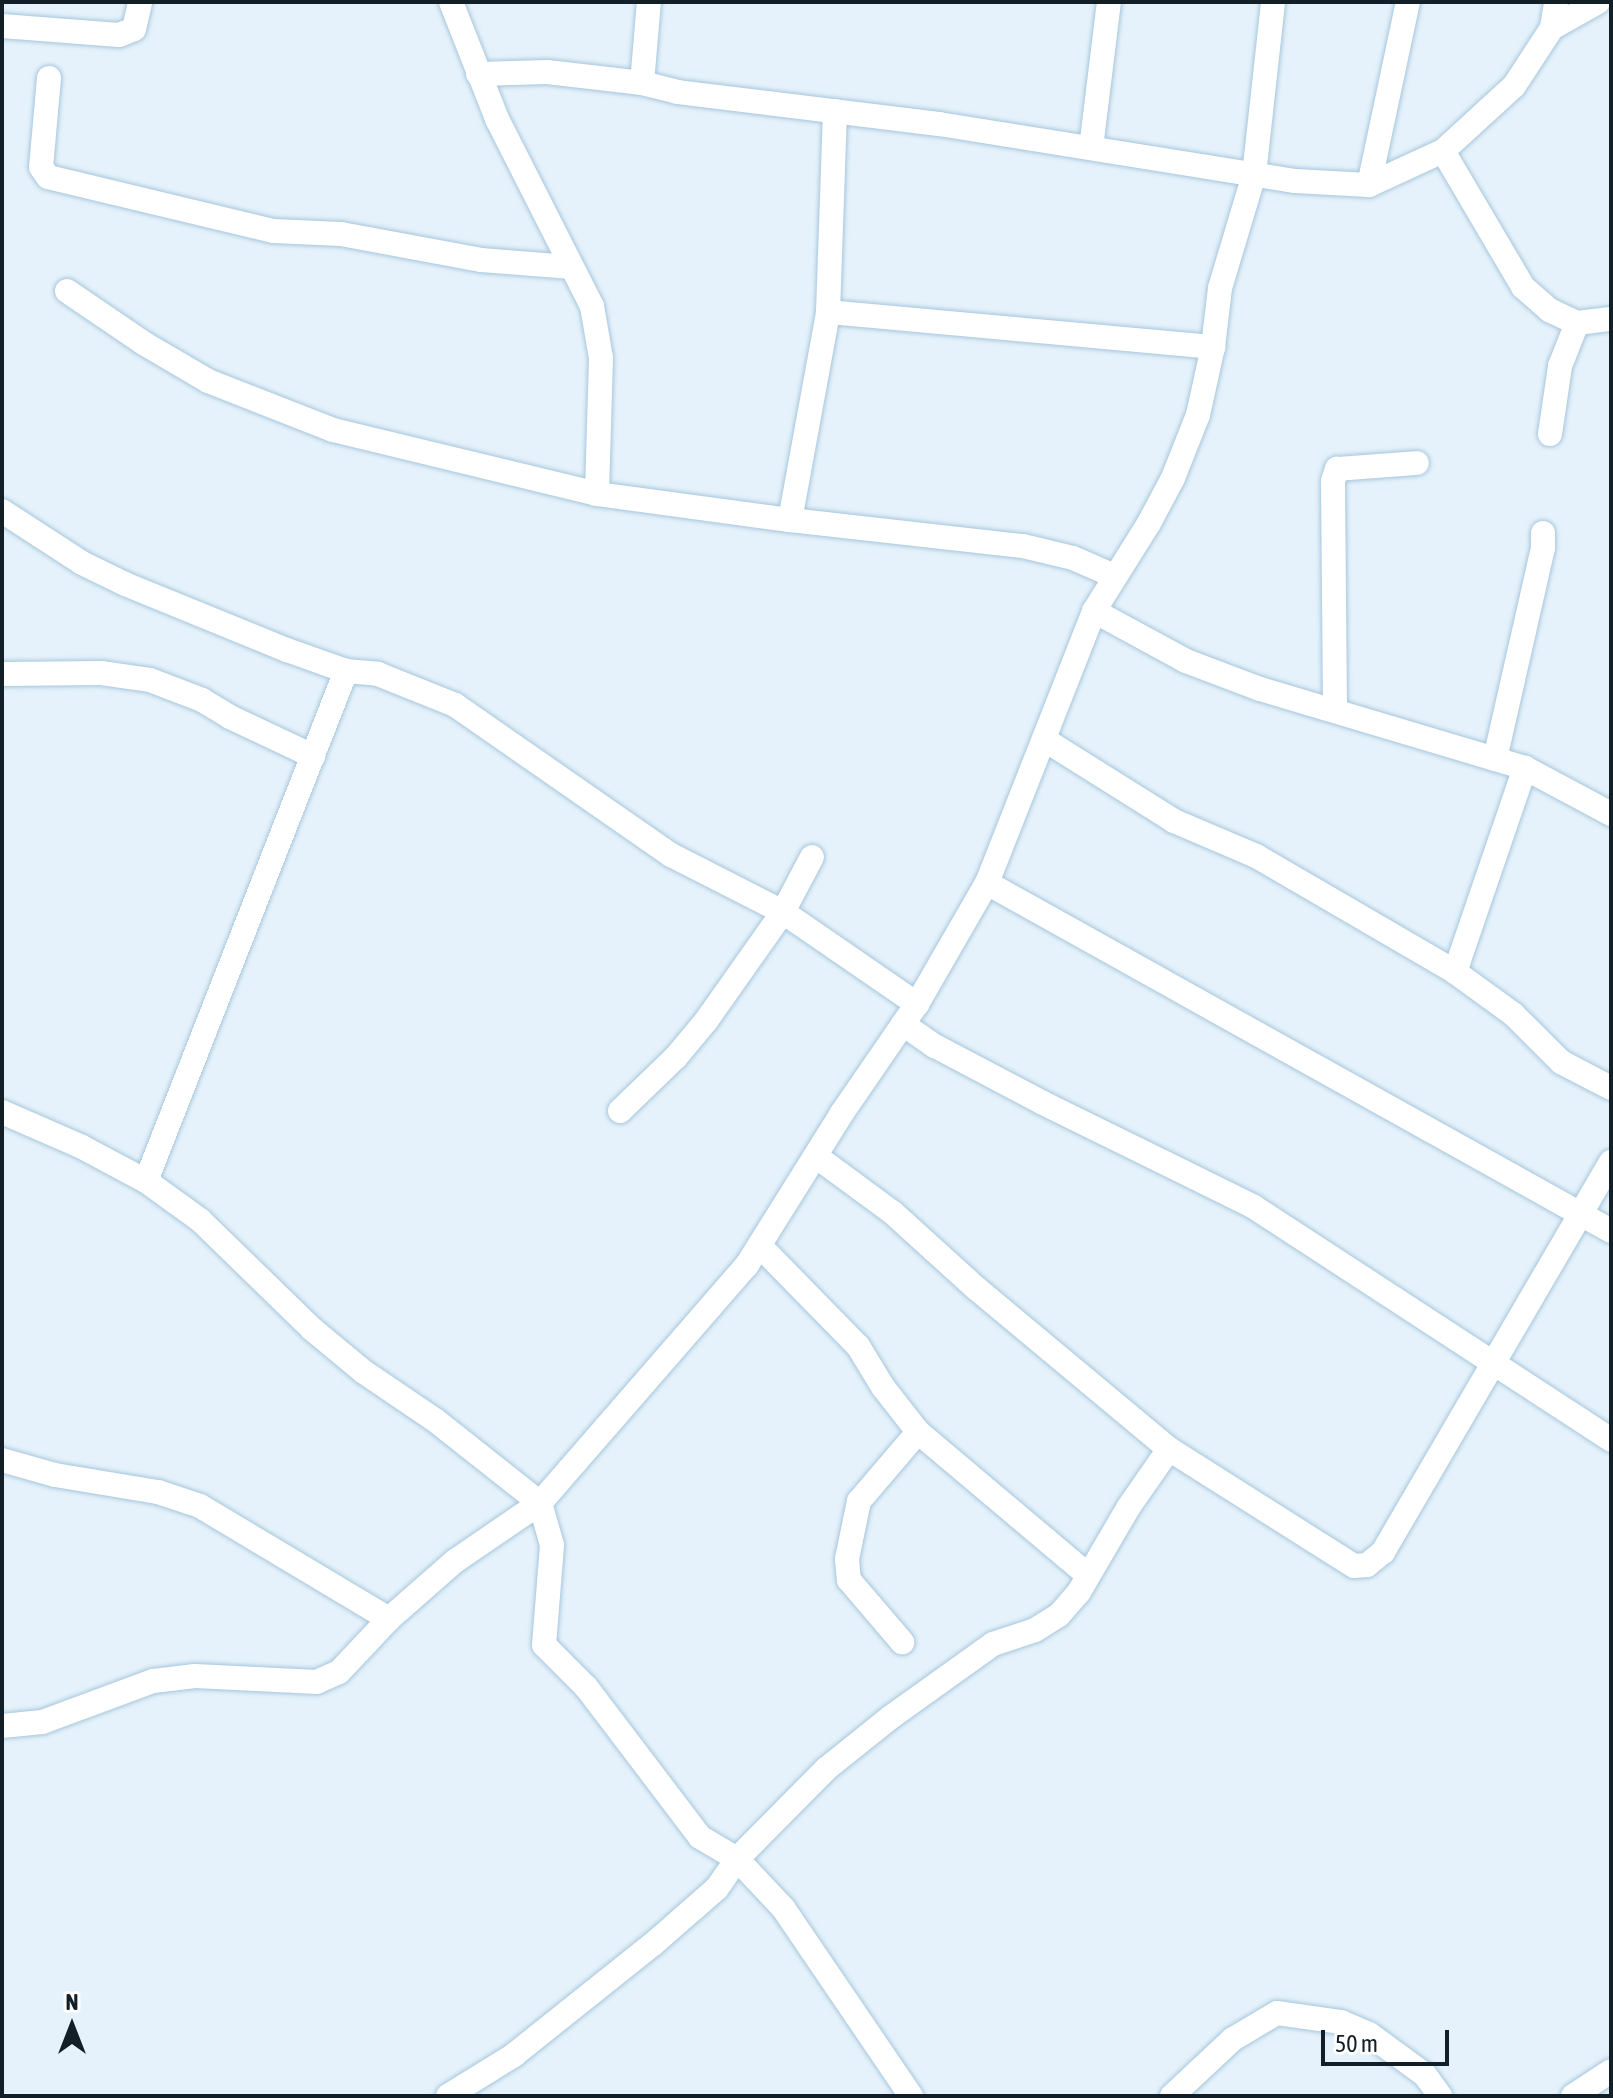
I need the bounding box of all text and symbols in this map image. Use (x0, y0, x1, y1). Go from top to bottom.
north arrow (32, 1986, 112, 2066)
text: N (66, 1989, 78, 2015)
scale bar (1325, 2014, 1453, 2064)
text: 50 m (1335, 2030, 1378, 2057)

